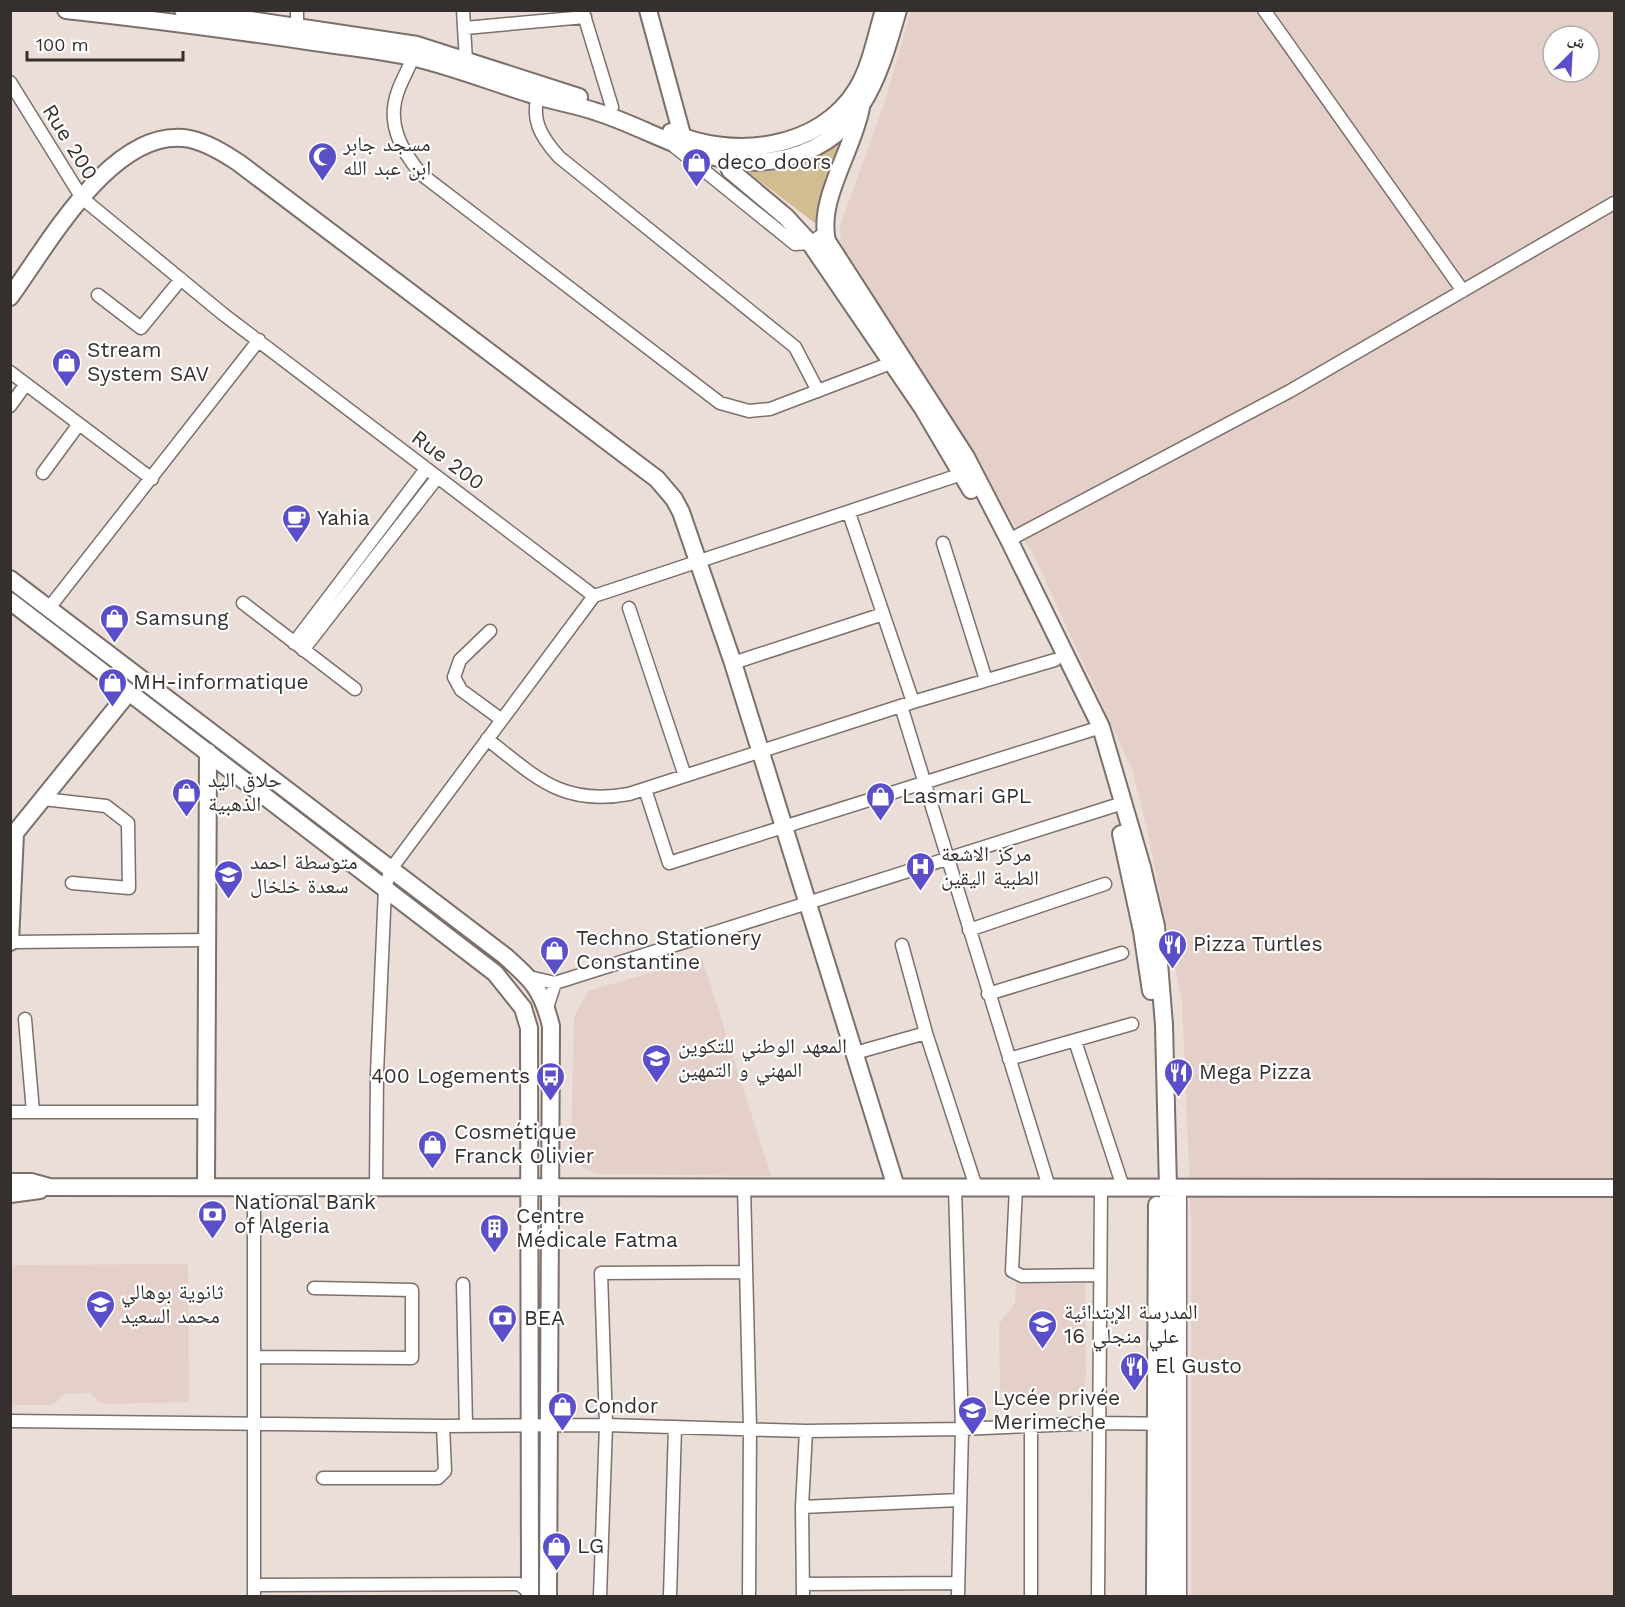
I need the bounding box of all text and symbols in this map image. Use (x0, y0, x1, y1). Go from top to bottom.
scale bar (27, 24, 183, 62)
north arrow (1541, 24, 1601, 84)
text: ش (1565, 29, 1589, 53)
text: 100 m (36, 34, 89, 55)
street label: Rue 200 (37, 99, 103, 184)
place label: مسجد جابر ابن عبد الله (342, 131, 431, 181)
mosque icon: مسجد جابر ابن عبد الله (306, 140, 338, 182)
shop icon: deco doors (680, 146, 712, 188)
place label: deco doors (717, 149, 831, 174)
place label: Stream System SAV (87, 337, 210, 386)
shop icon: Stream System SAV (50, 346, 82, 388)
street label: Rue 200 (407, 424, 490, 495)
cafe icon: Yahia (280, 502, 312, 544)
place label: Yahia (317, 505, 370, 530)
shop icon: Samsung (98, 602, 130, 644)
place label: Samsung (135, 605, 229, 630)
shop icon: MH-informatique (96, 666, 128, 708)
place label: MH-informatique (133, 669, 309, 694)
place label: حلاق اليد الذهبية (208, 767, 282, 816)
shop icon: حلاق اليد الذهبية (171, 776, 203, 818)
shop icon: Lasmari GPL (865, 780, 897, 822)
place label: Lasmari GPL (902, 783, 1031, 808)
place label: مركز الاشعة الطبية اليقين (941, 841, 1039, 891)
place label: متوسطة احمد سعدة خلخال (250, 849, 358, 898)
hospital icon: مركز الاشعة الطبية اليقين (904, 850, 936, 892)
school or university icon: متوسطة احمد سعدة خلخال (213, 858, 245, 900)
place label: Techno Stationery Constantine (576, 925, 761, 974)
restaurant icon: Pizza Turtles (1156, 928, 1188, 970)
place label: Pizza Turtles (1193, 931, 1322, 956)
shop icon: Techno Stationery Constantine (539, 934, 571, 976)
place label: المعهد الوطني للتكوين المهني و التمهين (678, 1033, 847, 1086)
school or university icon: المعهد الوطني للتكوين المهني و التمهين (641, 1042, 673, 1084)
restaurant icon: Mega Pizza (1162, 1056, 1194, 1098)
place label: Mega Pizza (1199, 1059, 1311, 1084)
bus stop icon: 400 Logements (535, 1060, 567, 1102)
place label: 400 Logements (371, 1063, 530, 1088)
place label: Cosmétique Franck Olivier (454, 1119, 595, 1168)
shop icon: Cosmétique Franck Olivier (417, 1128, 449, 1170)
place label: National Bank of Algeria (234, 1189, 376, 1238)
bank icon: National Bank of Algeria (197, 1198, 229, 1240)
place label: Centre Médicale Fatma (516, 1203, 678, 1252)
building icon: Centre Médicale Fatma (479, 1212, 511, 1254)
place label: ثانوية بوهالي محمد السعيد (121, 1279, 224, 1328)
school or university icon: ثانوية بوهالي محمد السعيد (84, 1288, 116, 1330)
place label: المدرسة الإبتدائية علي منجلي 16 (1064, 1299, 1198, 1352)
bank icon: BEA (487, 1302, 519, 1344)
place label: BEA (524, 1305, 565, 1330)
school or university icon: المدرسة الإبتدائية علي منجلي 16 (1027, 1308, 1059, 1350)
restaurant icon: El Gusto (1118, 1350, 1150, 1392)
place label: El Gusto (1155, 1353, 1242, 1378)
place label: Lycée privée Merimeche (993, 1385, 1120, 1434)
shop icon: Condor (547, 1390, 579, 1432)
place label: Condor (584, 1393, 659, 1418)
school or university icon: Lycée privée Merimeche (956, 1394, 988, 1436)
shop icon: LG (540, 1530, 572, 1572)
place label: LG (577, 1533, 604, 1558)

